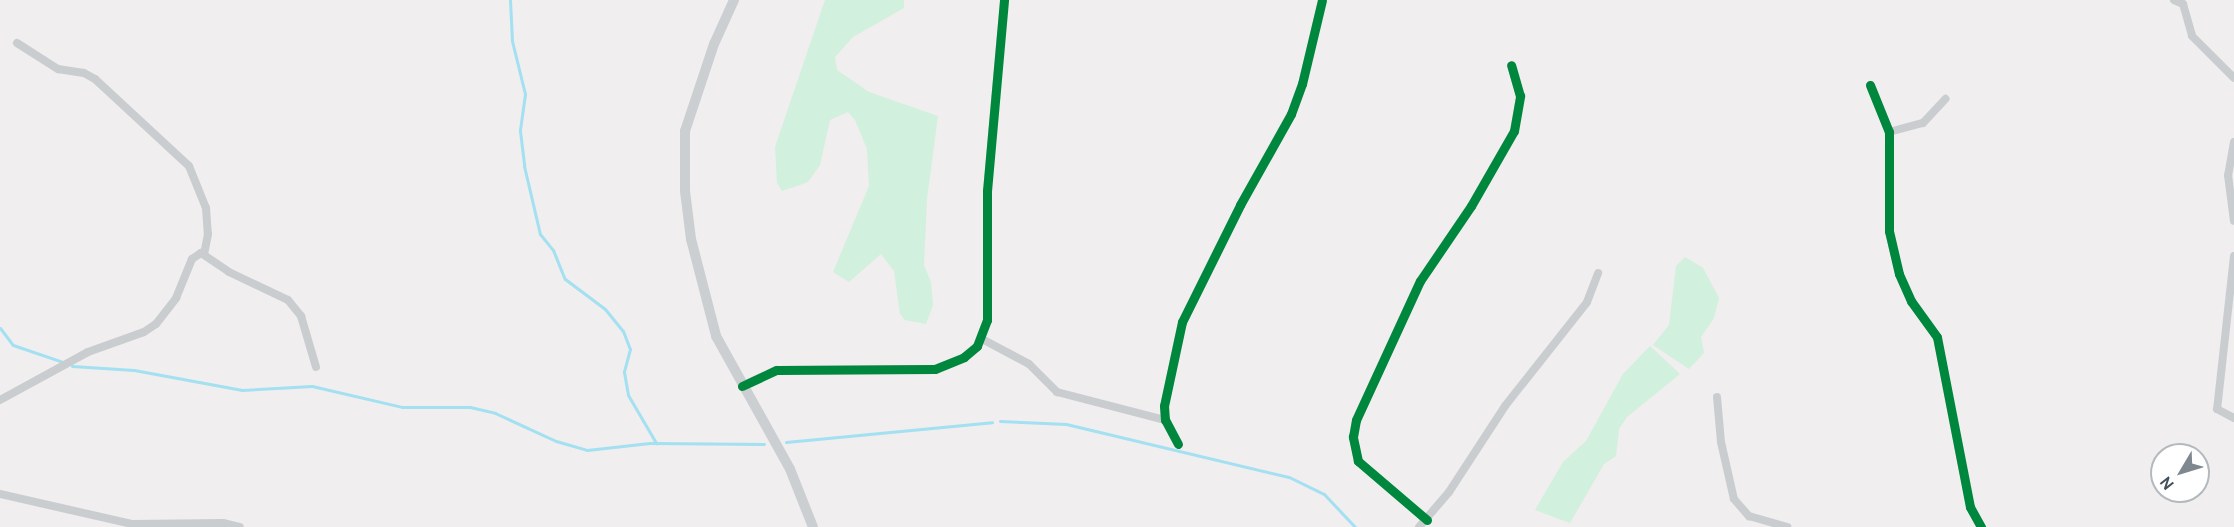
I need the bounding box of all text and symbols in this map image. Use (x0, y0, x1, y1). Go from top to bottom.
north arrow (2150, 443, 2210, 503)
text: N (2156, 473, 2178, 493)

